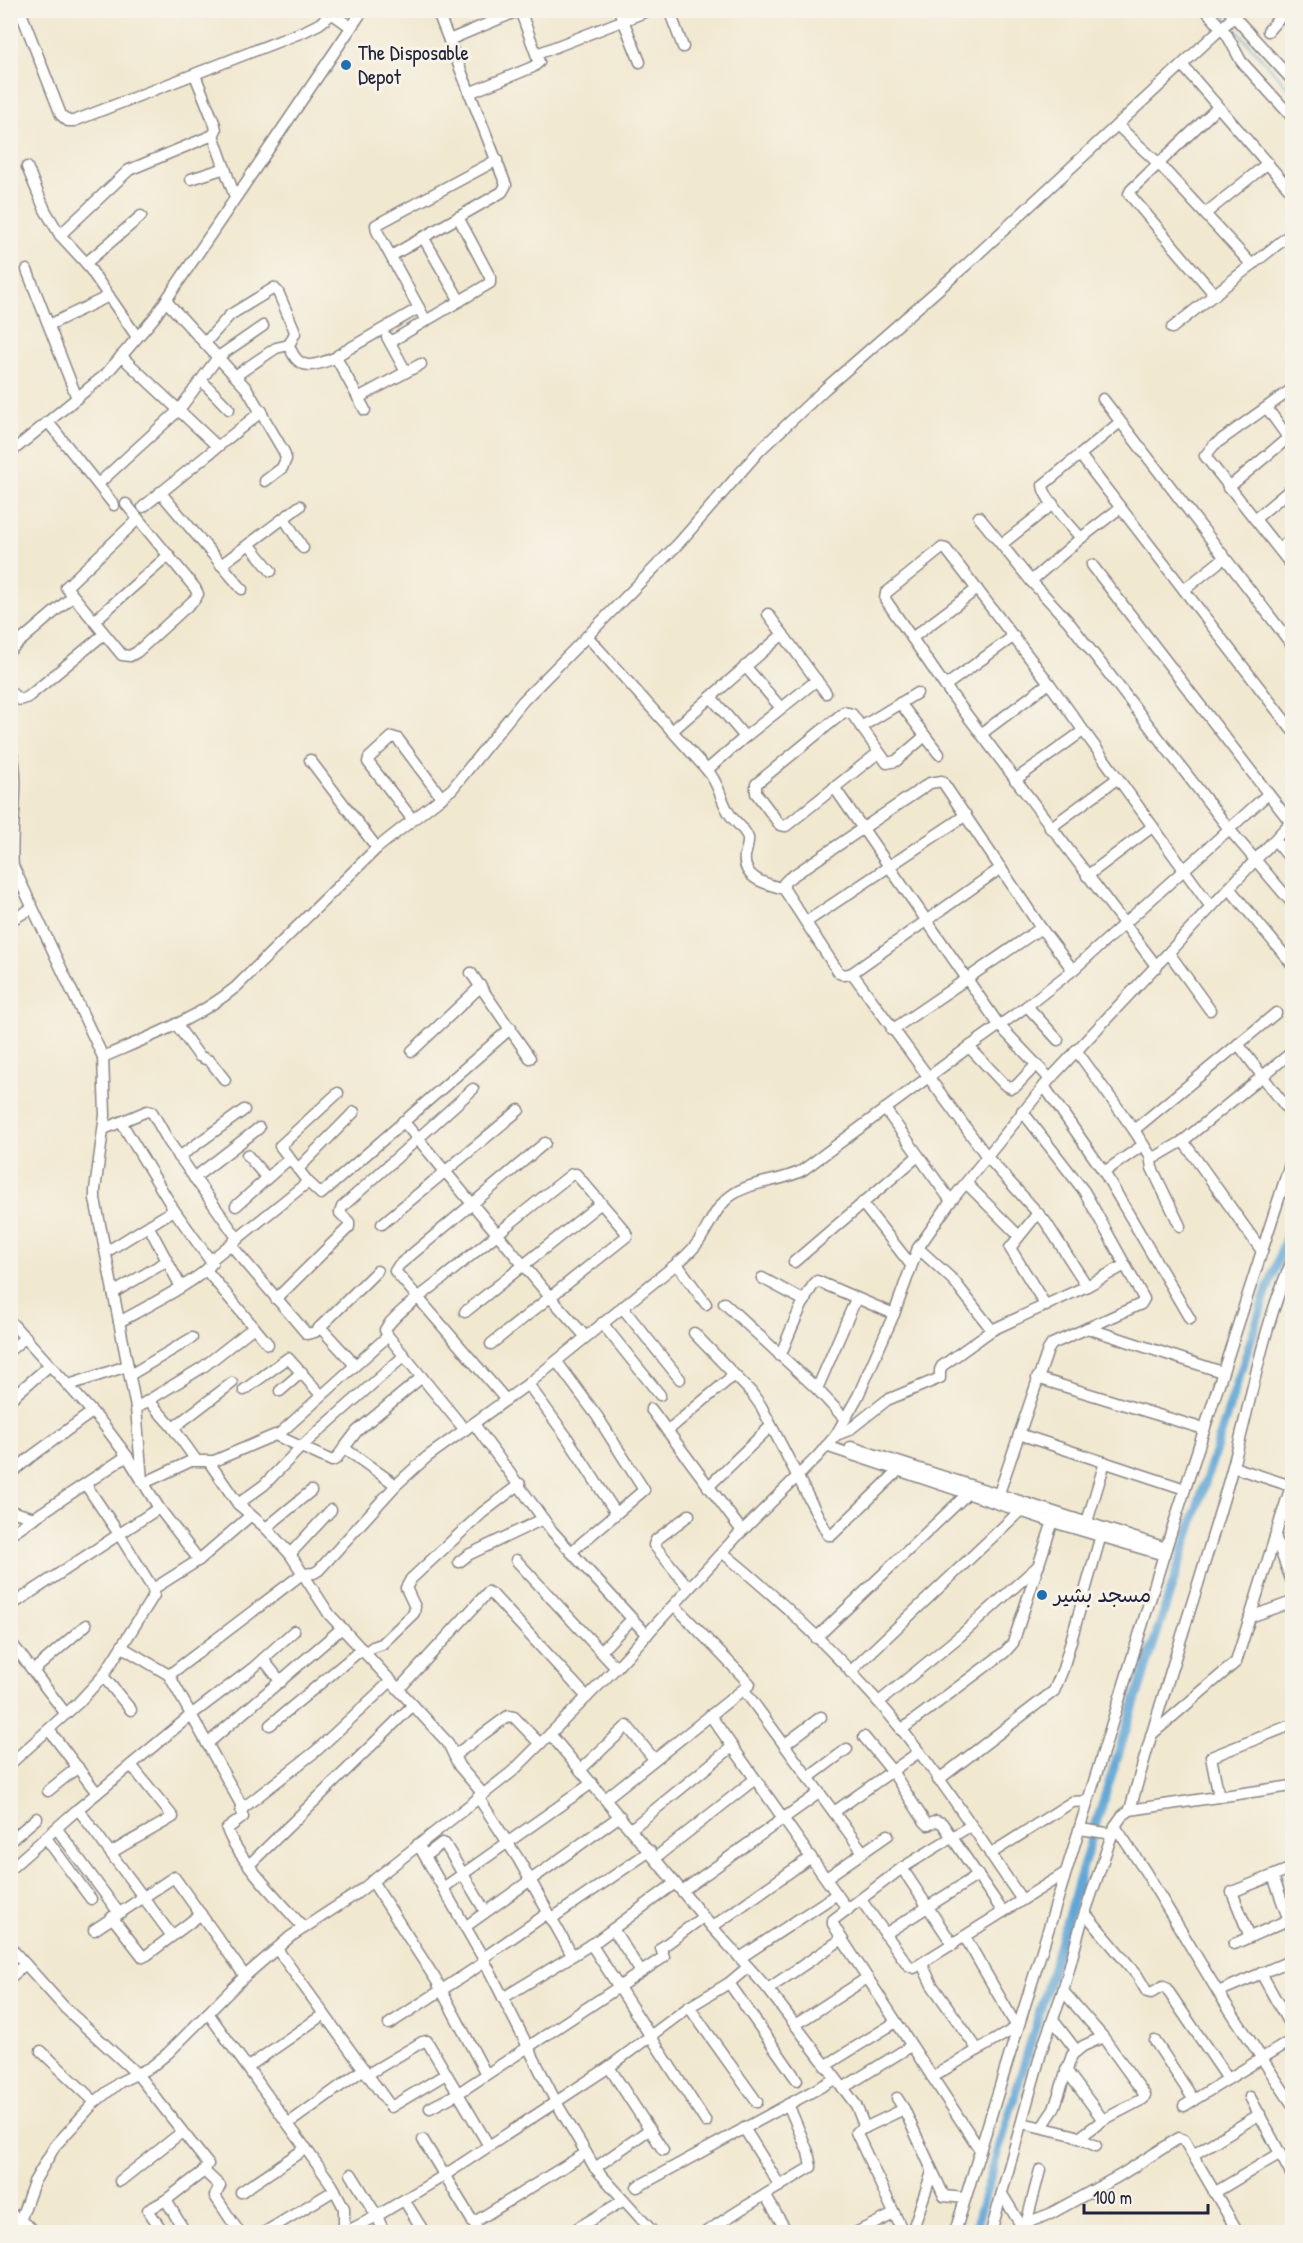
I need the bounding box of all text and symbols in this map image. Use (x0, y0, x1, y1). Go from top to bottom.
place label: The Disposable Depot (358, 38, 469, 91)
marker: The Disposable Depot (339, 58, 353, 72)
place label: مسجد بشیر (1052, 1580, 1151, 1609)
marker: مسجد بشیر (1035, 1588, 1049, 1602)
scale bar (1084, 2177, 1208, 2215)
text: 100 m (1093, 2185, 1132, 2210)

